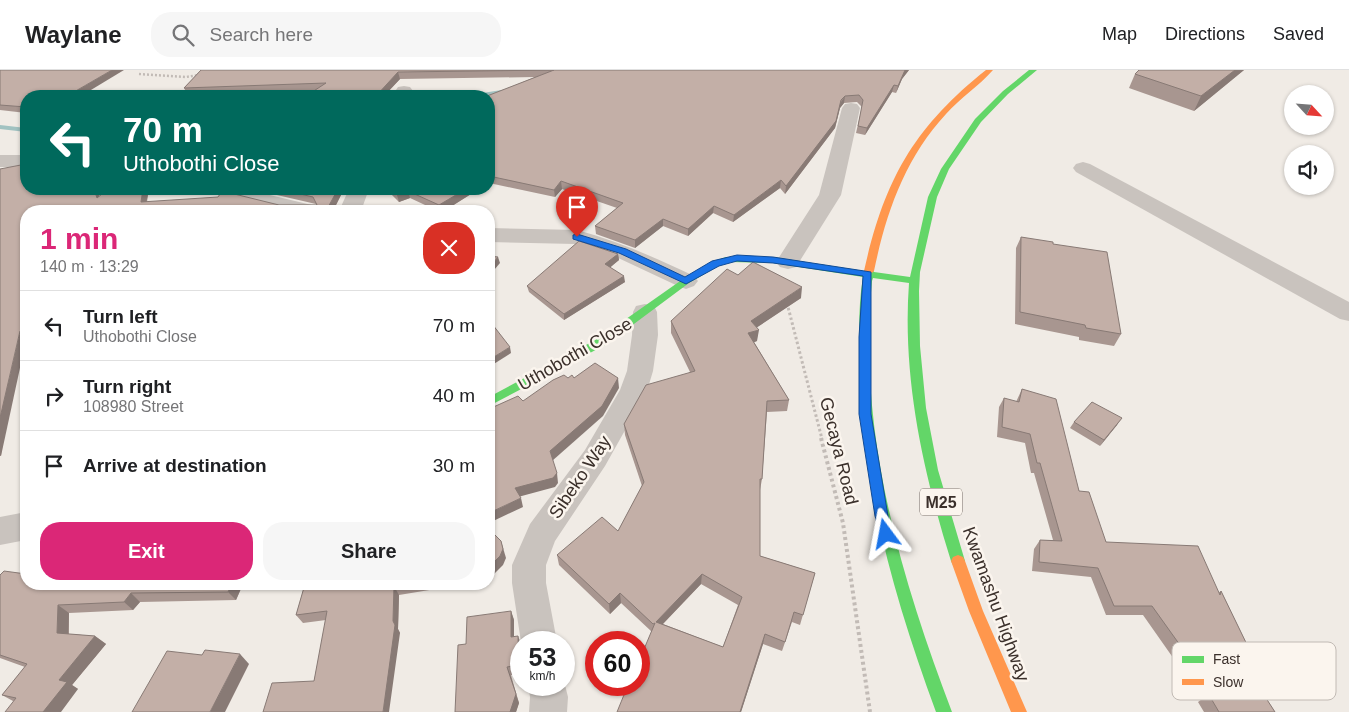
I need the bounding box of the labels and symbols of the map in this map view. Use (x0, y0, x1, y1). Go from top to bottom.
north arrow (1284, 85, 1334, 135)
pin (556, 186, 598, 237)
street label: Uthobothi Close (515, 313, 635, 395)
street label: Gecaya Road (816, 395, 862, 507)
street label: Sibeko Way (545, 432, 615, 522)
road number: M25 (920, 488, 962, 516)
position arrow (859, 507, 911, 559)
street label: Kwamashu Highway (959, 524, 1033, 684)
speed limit sign: 60 (585, 631, 650, 696)
legend (1172, 642, 1336, 700)
text: Fast (1213, 651, 1240, 667)
text: Slow (1213, 674, 1244, 690)

